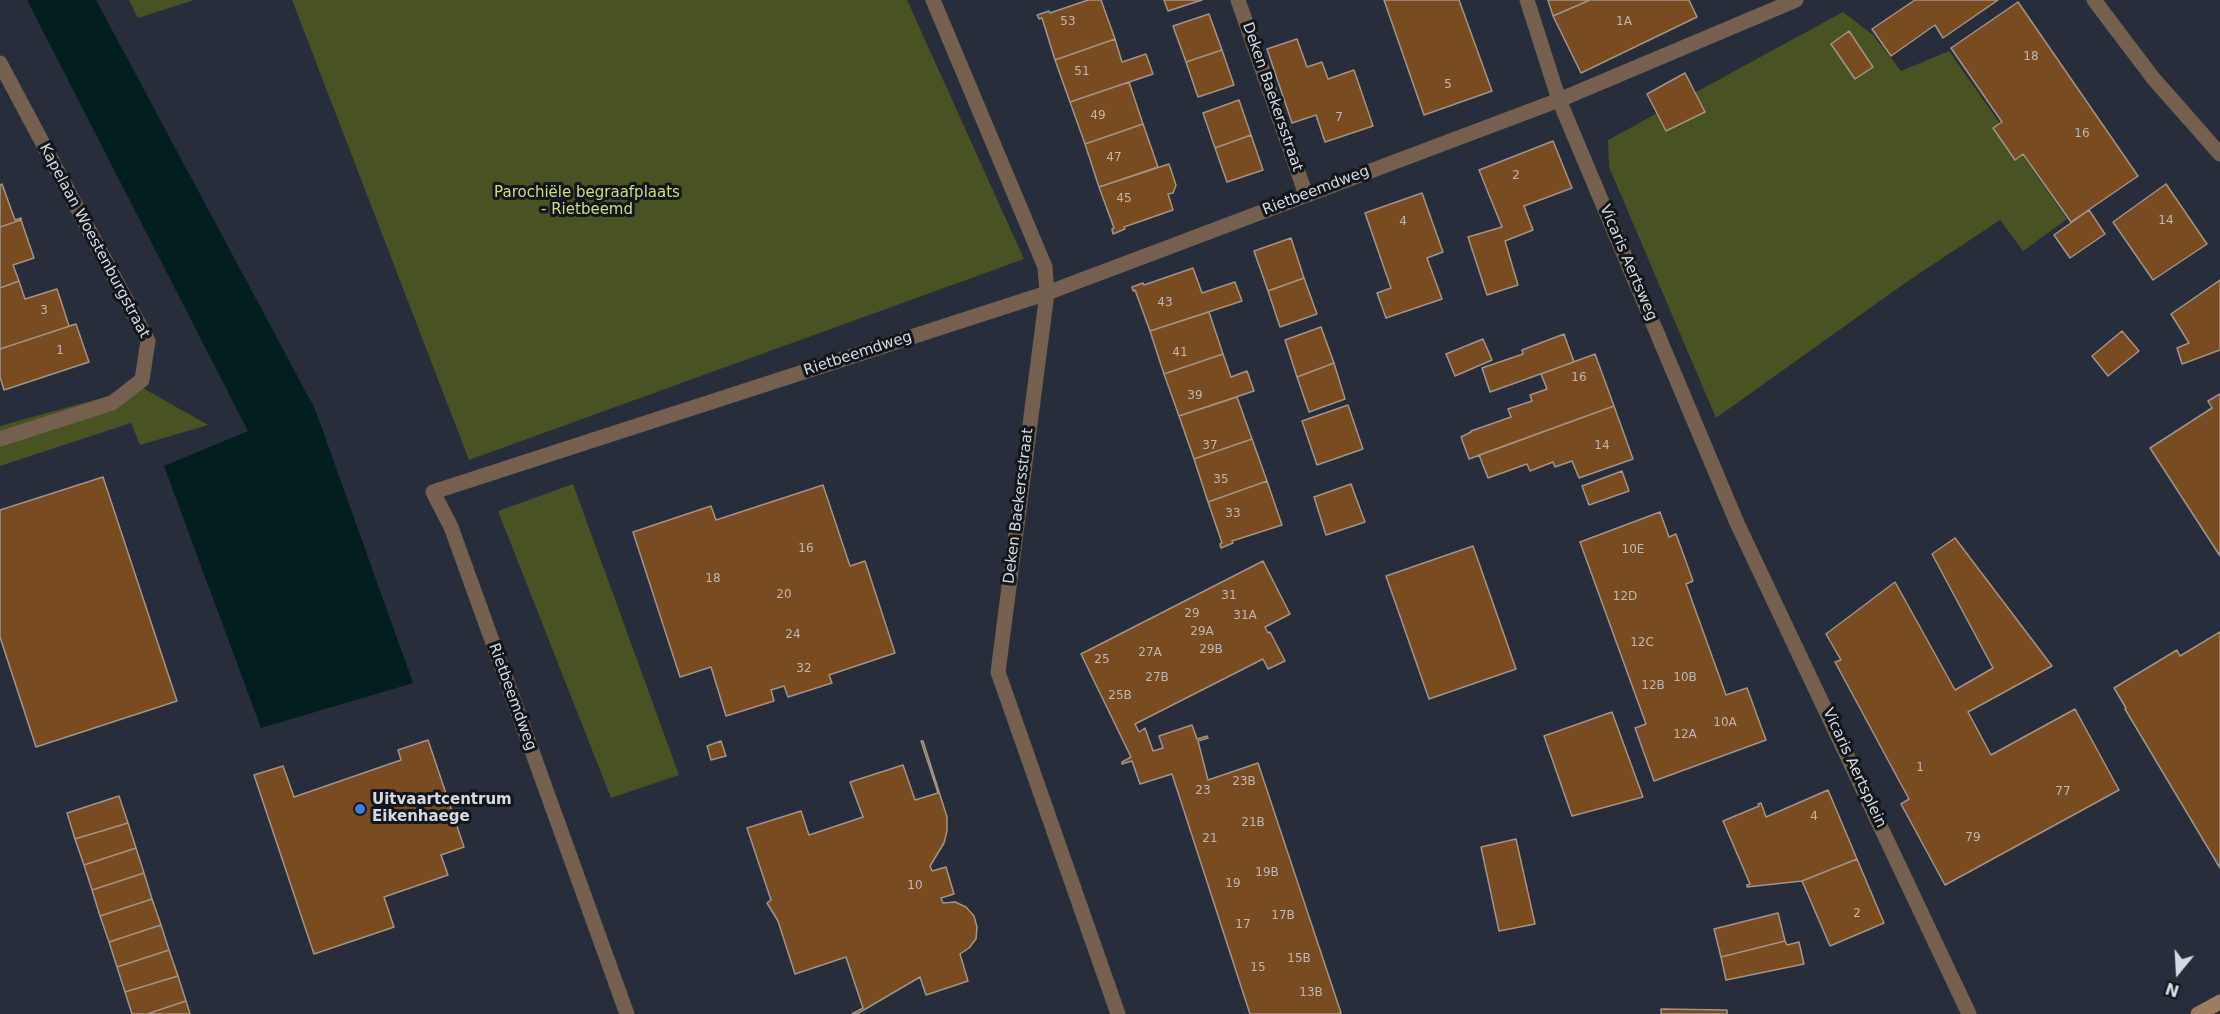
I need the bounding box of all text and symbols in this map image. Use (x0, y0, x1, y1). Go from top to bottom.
house number: 53 (1060, 15, 1076, 29)
house number: 1A (1616, 15, 1632, 29)
street label: Deken Baekersstraat (1238, 20, 1306, 174)
house number: 18 (2023, 50, 2039, 64)
house number: 51 (1074, 65, 1090, 79)
house number: 5 (1444, 78, 1452, 92)
house number: 49 (1090, 109, 1106, 123)
house number: 7 (1335, 111, 1343, 125)
house number: 16 (2074, 127, 2090, 141)
street label: Kapelaan Woestenburgstraat (35, 141, 153, 341)
house number: 47 (1106, 151, 1122, 165)
street label: Rietbeemdweg (1260, 162, 1372, 220)
house number: 2 (1512, 169, 1520, 183)
park label: Parochiële begraafplaats - Rietbeemd (494, 184, 680, 219)
house number: 45 (1116, 192, 1132, 206)
street label: Vicaris Aertsweg (1595, 202, 1661, 324)
house number: 14 (2158, 214, 2174, 228)
house number: 4 (1399, 215, 1407, 229)
house number: 43 (1157, 296, 1173, 310)
house number: 3 (40, 304, 48, 318)
street label: Rietbeemdweg (802, 328, 914, 380)
house number: 1 (56, 344, 64, 358)
house number: 41 (1172, 346, 1188, 360)
house number: 16 (1571, 371, 1587, 385)
house number: 39 (1187, 389, 1203, 403)
street label: Deken Baekersstraat (1001, 427, 1037, 585)
house number: 37 (1202, 439, 1218, 453)
house number: 14 (1594, 439, 1610, 453)
house number: 35 (1213, 473, 1229, 487)
house number: 33 (1225, 507, 1241, 521)
house number: 16 (798, 542, 814, 556)
house number: 10E (1622, 543, 1644, 557)
house number: 18 (705, 572, 721, 586)
house number: 20 (776, 588, 792, 602)
house number: 31 (1221, 589, 1237, 603)
house number: 12D (1613, 590, 1637, 604)
house number: 29 (1184, 607, 1200, 621)
house number: 31A (1233, 609, 1257, 623)
house number: 29A (1190, 625, 1214, 639)
house number: 24 (785, 628, 801, 642)
house number: 12C (1630, 636, 1654, 650)
street label: Rietbeemdweg (484, 641, 540, 753)
house number: 29B (1199, 643, 1223, 657)
house number: 27A (1138, 646, 1162, 660)
house number: 25 (1094, 653, 1110, 667)
house number: 32 (796, 662, 812, 676)
house number: 27B (1145, 671, 1169, 685)
house number: 10B (1673, 671, 1697, 685)
house number: 12B (1641, 679, 1665, 693)
house number: 25B (1108, 689, 1132, 703)
street label: Vicaris Aertsplein (1818, 705, 1890, 831)
house number: 10A (1713, 716, 1737, 730)
house number: 12A (1673, 728, 1697, 742)
house number: 1 (1916, 761, 1924, 775)
house number: 23B (1232, 775, 1256, 789)
house number: 23 (1195, 784, 1211, 798)
house number: 77 (2055, 785, 2071, 799)
place label: Uitvaartcentrum Eikenhaege (372, 791, 512, 826)
marker: Uitvaartcentrum Eikenhaege (353, 802, 367, 816)
house number: 4 (1810, 810, 1818, 824)
house number: 21B (1241, 816, 1265, 830)
house number: 79 (1965, 831, 1981, 845)
house number: 21 (1202, 832, 1218, 846)
house number: 19B (1255, 866, 1279, 880)
house number: 19 (1225, 877, 1241, 891)
house number: 10 (907, 879, 923, 893)
house number: 2 (1853, 907, 1861, 921)
house number: 17B (1271, 909, 1295, 923)
house number: 17 (1235, 918, 1251, 932)
north arrow (2148, 942, 2208, 1002)
house number: 15B (1287, 952, 1311, 966)
house number: 15 (1250, 961, 1266, 975)
text: N (2163, 978, 2182, 1001)
house number: 13B (1299, 986, 1323, 1000)

